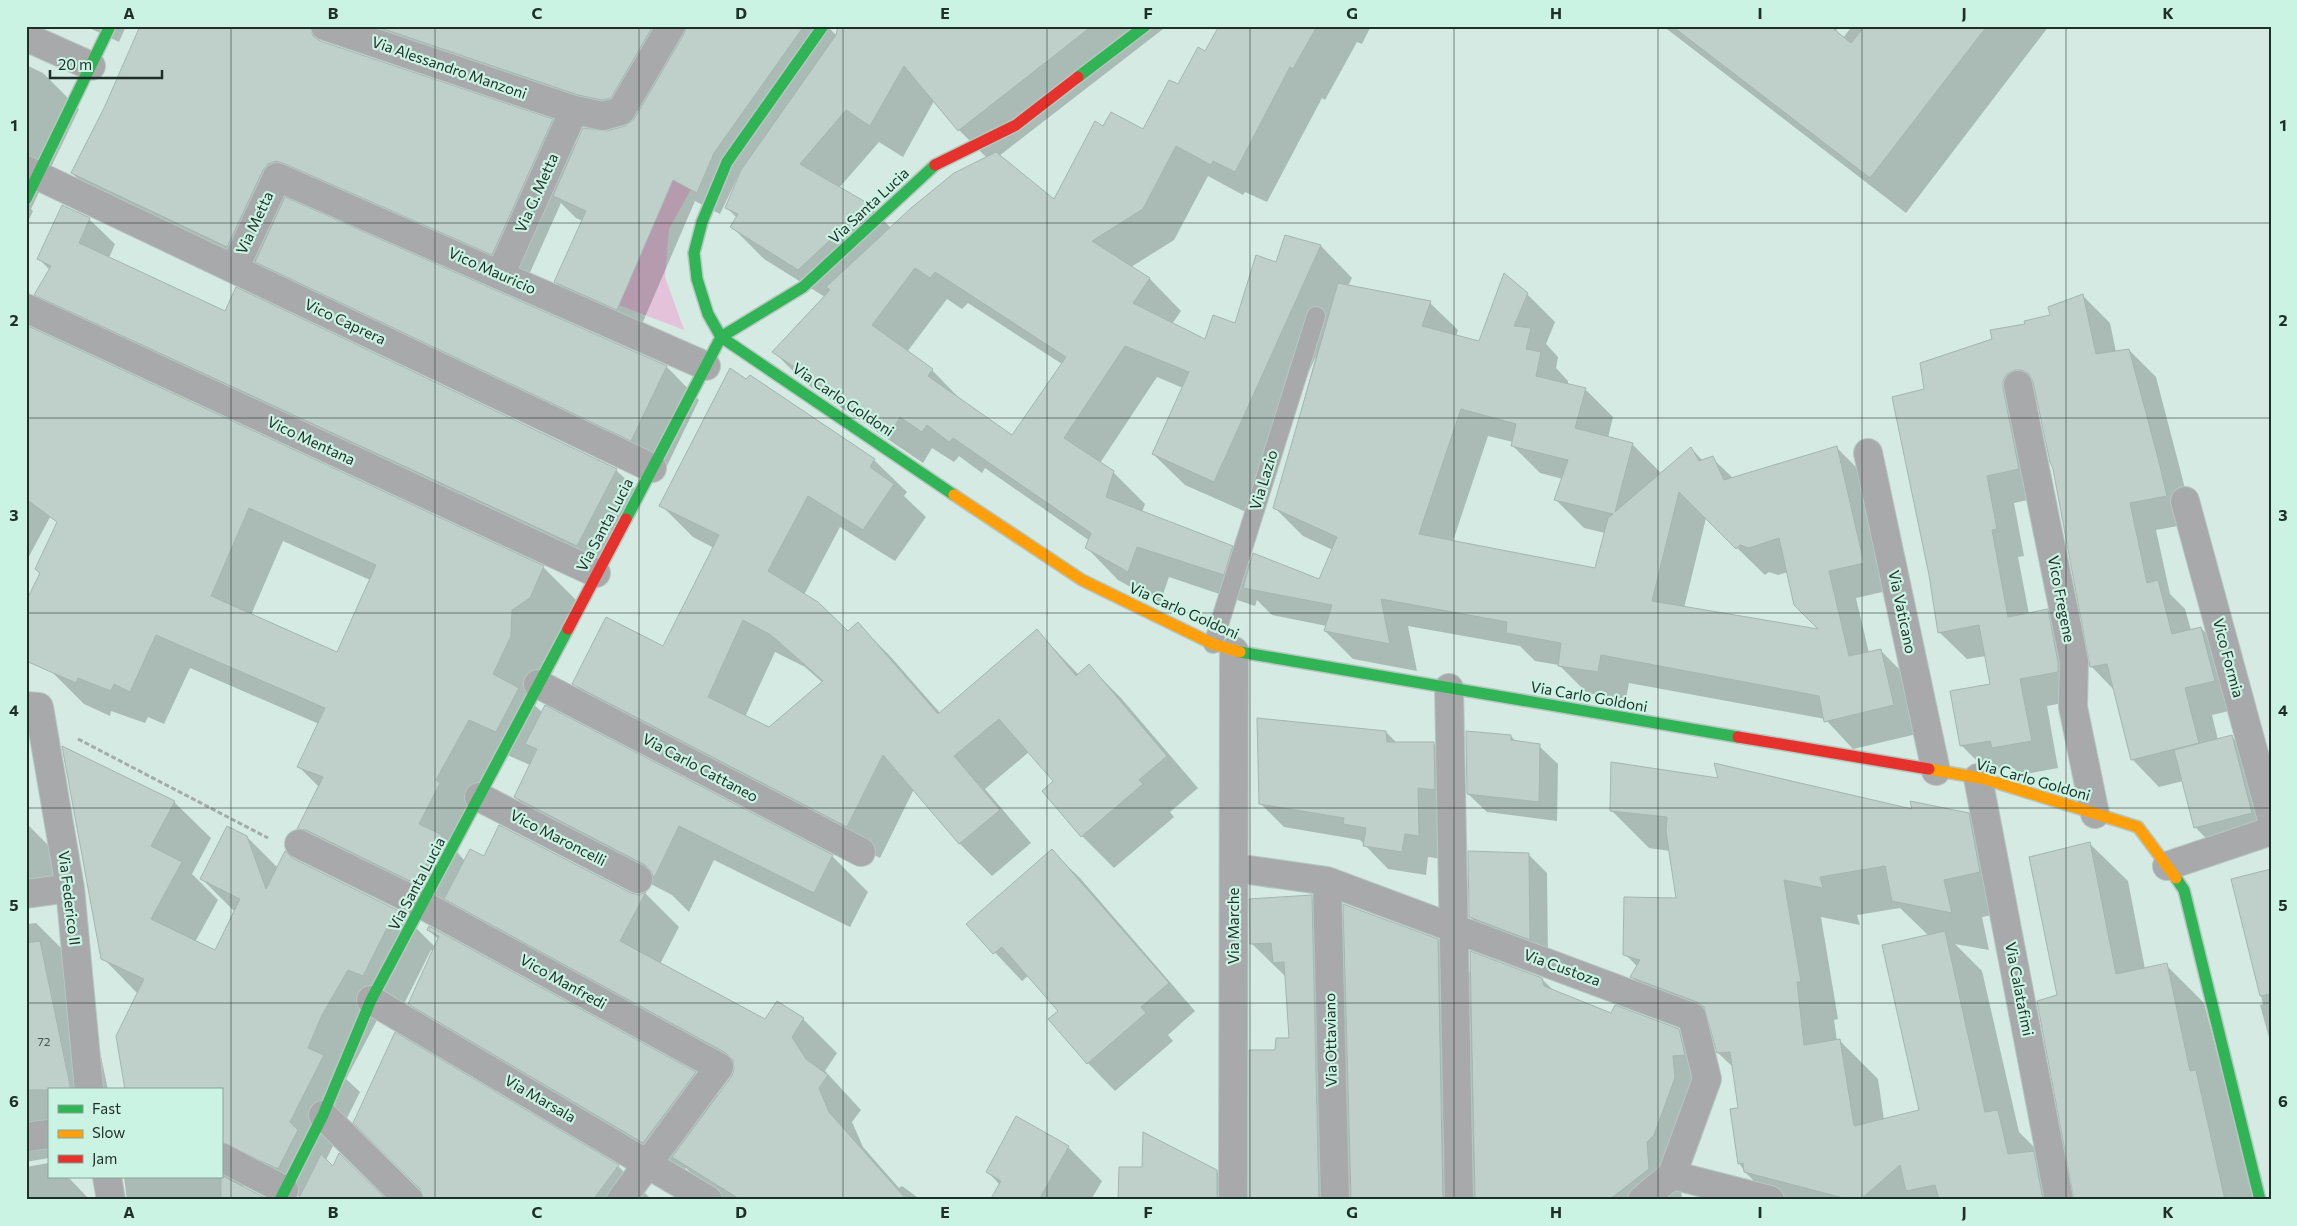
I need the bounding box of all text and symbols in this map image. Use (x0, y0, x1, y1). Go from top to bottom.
text: A (123, 3, 135, 22)
text: B (328, 3, 339, 22)
text: C (532, 3, 543, 22)
text: D (735, 3, 747, 22)
text: E (940, 3, 950, 22)
text: F (1143, 3, 1153, 22)
text: G (1346, 3, 1358, 22)
text: H (1550, 3, 1562, 22)
text: I (1757, 3, 1763, 22)
text: J (1961, 3, 1967, 22)
text: K (2162, 3, 2174, 22)
street label: Via Alessandro Manzoni (369, 32, 529, 102)
scale bar (50, 48, 162, 80)
text: 20 m (58, 55, 92, 73)
text: 1 (10, 115, 18, 134)
text: 1 (2279, 115, 2287, 134)
street label: Via G. Metta (511, 150, 562, 235)
street label: Via Santa Lucia (824, 164, 912, 247)
street label: Via Metta (232, 188, 276, 257)
street label: Vico Mauricio (446, 243, 539, 297)
street label: Vico Caprera (302, 294, 389, 348)
text: 2 (9, 310, 19, 329)
text: 2 (2278, 310, 2288, 329)
street label: Via Carlo Goldoni (789, 359, 898, 440)
street label: Vico Mentana (265, 412, 358, 468)
street label: Via Lazio (1245, 448, 1281, 512)
street label: Via Santa Lucia (572, 475, 636, 574)
text: 3 (9, 505, 19, 524)
text: 3 (2278, 505, 2288, 524)
street label: Vico Fregene (2045, 554, 2079, 644)
street label: Via Vaticano (1885, 568, 1921, 655)
street label: Via Carlo Goldoni (1127, 578, 1242, 642)
street label: Vico Formia (2210, 616, 2248, 699)
street label: Via Carlo Goldoni (1529, 677, 1649, 715)
text: 4 (9, 700, 19, 719)
text: 4 (2278, 700, 2288, 719)
street label: Via Carlo Cattaneo (640, 729, 761, 805)
street label: Via Carlo Goldoni (1974, 754, 2093, 804)
street label: Vico Maroncelli (507, 805, 610, 869)
street label: Via Santa Lucia (384, 834, 448, 933)
street label: Via Federico II (55, 850, 85, 946)
street label: Via Marche (1224, 888, 1242, 964)
text: 5 (9, 895, 19, 914)
text: 5 (2278, 895, 2288, 914)
street label: Via Calatafimi (2002, 940, 2038, 1037)
street label: Via Custoza (1521, 945, 1603, 989)
street label: Vico Manfredi (517, 950, 610, 1012)
street label: Via Ottaviano (1320, 993, 1340, 1087)
house number: 72 (38, 1034, 51, 1048)
street label: Via Marsala (502, 1071, 579, 1126)
legend (48, 1088, 222, 1178)
text: 6 (9, 1091, 19, 1110)
text: 6 (2278, 1091, 2288, 1110)
text: Fast (92, 1099, 121, 1117)
text: Slow (92, 1123, 125, 1141)
text: Jam (92, 1149, 117, 1167)
text: A (123, 1202, 135, 1221)
text: B (328, 1202, 339, 1221)
text: C (532, 1202, 543, 1221)
text: D (735, 1202, 747, 1221)
text: E (940, 1202, 950, 1221)
text: F (1143, 1202, 1153, 1221)
text: G (1346, 1202, 1358, 1221)
text: H (1550, 1202, 1562, 1221)
text: I (1757, 1202, 1763, 1221)
text: J (1961, 1202, 1967, 1221)
text: K (2162, 1202, 2174, 1221)

